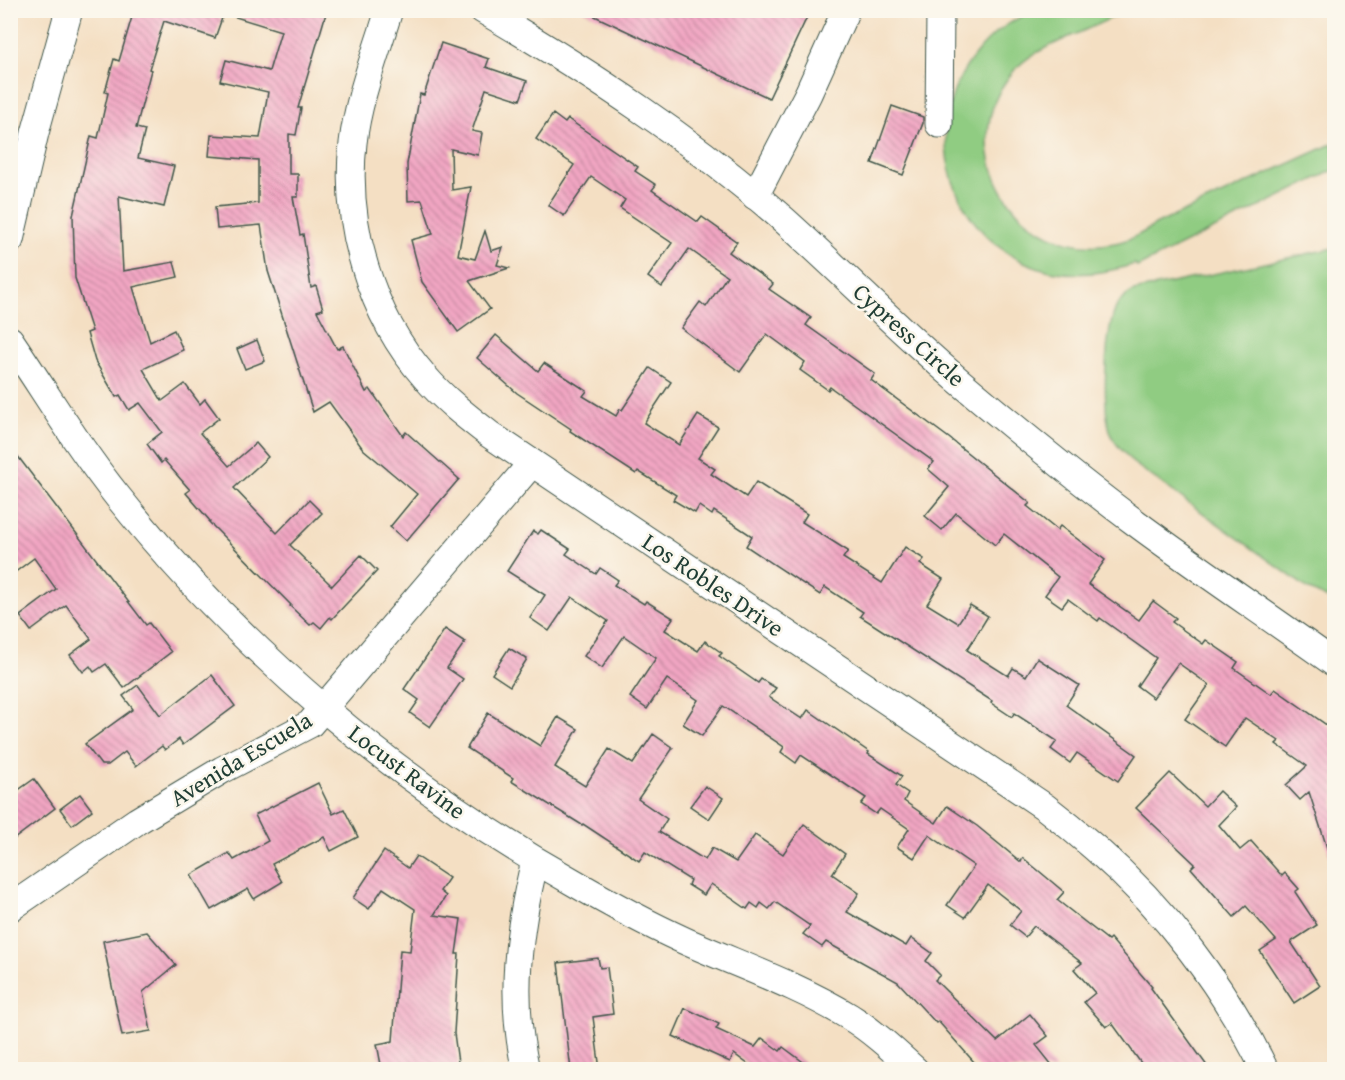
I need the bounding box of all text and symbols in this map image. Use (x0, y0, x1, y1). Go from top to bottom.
street label: Cypress Circle (845, 275, 973, 395)
street label: Los Robles Drive (636, 524, 791, 645)
street label: Avenida Escuela (163, 702, 319, 815)
street label: Locust Ravine (341, 716, 473, 827)

